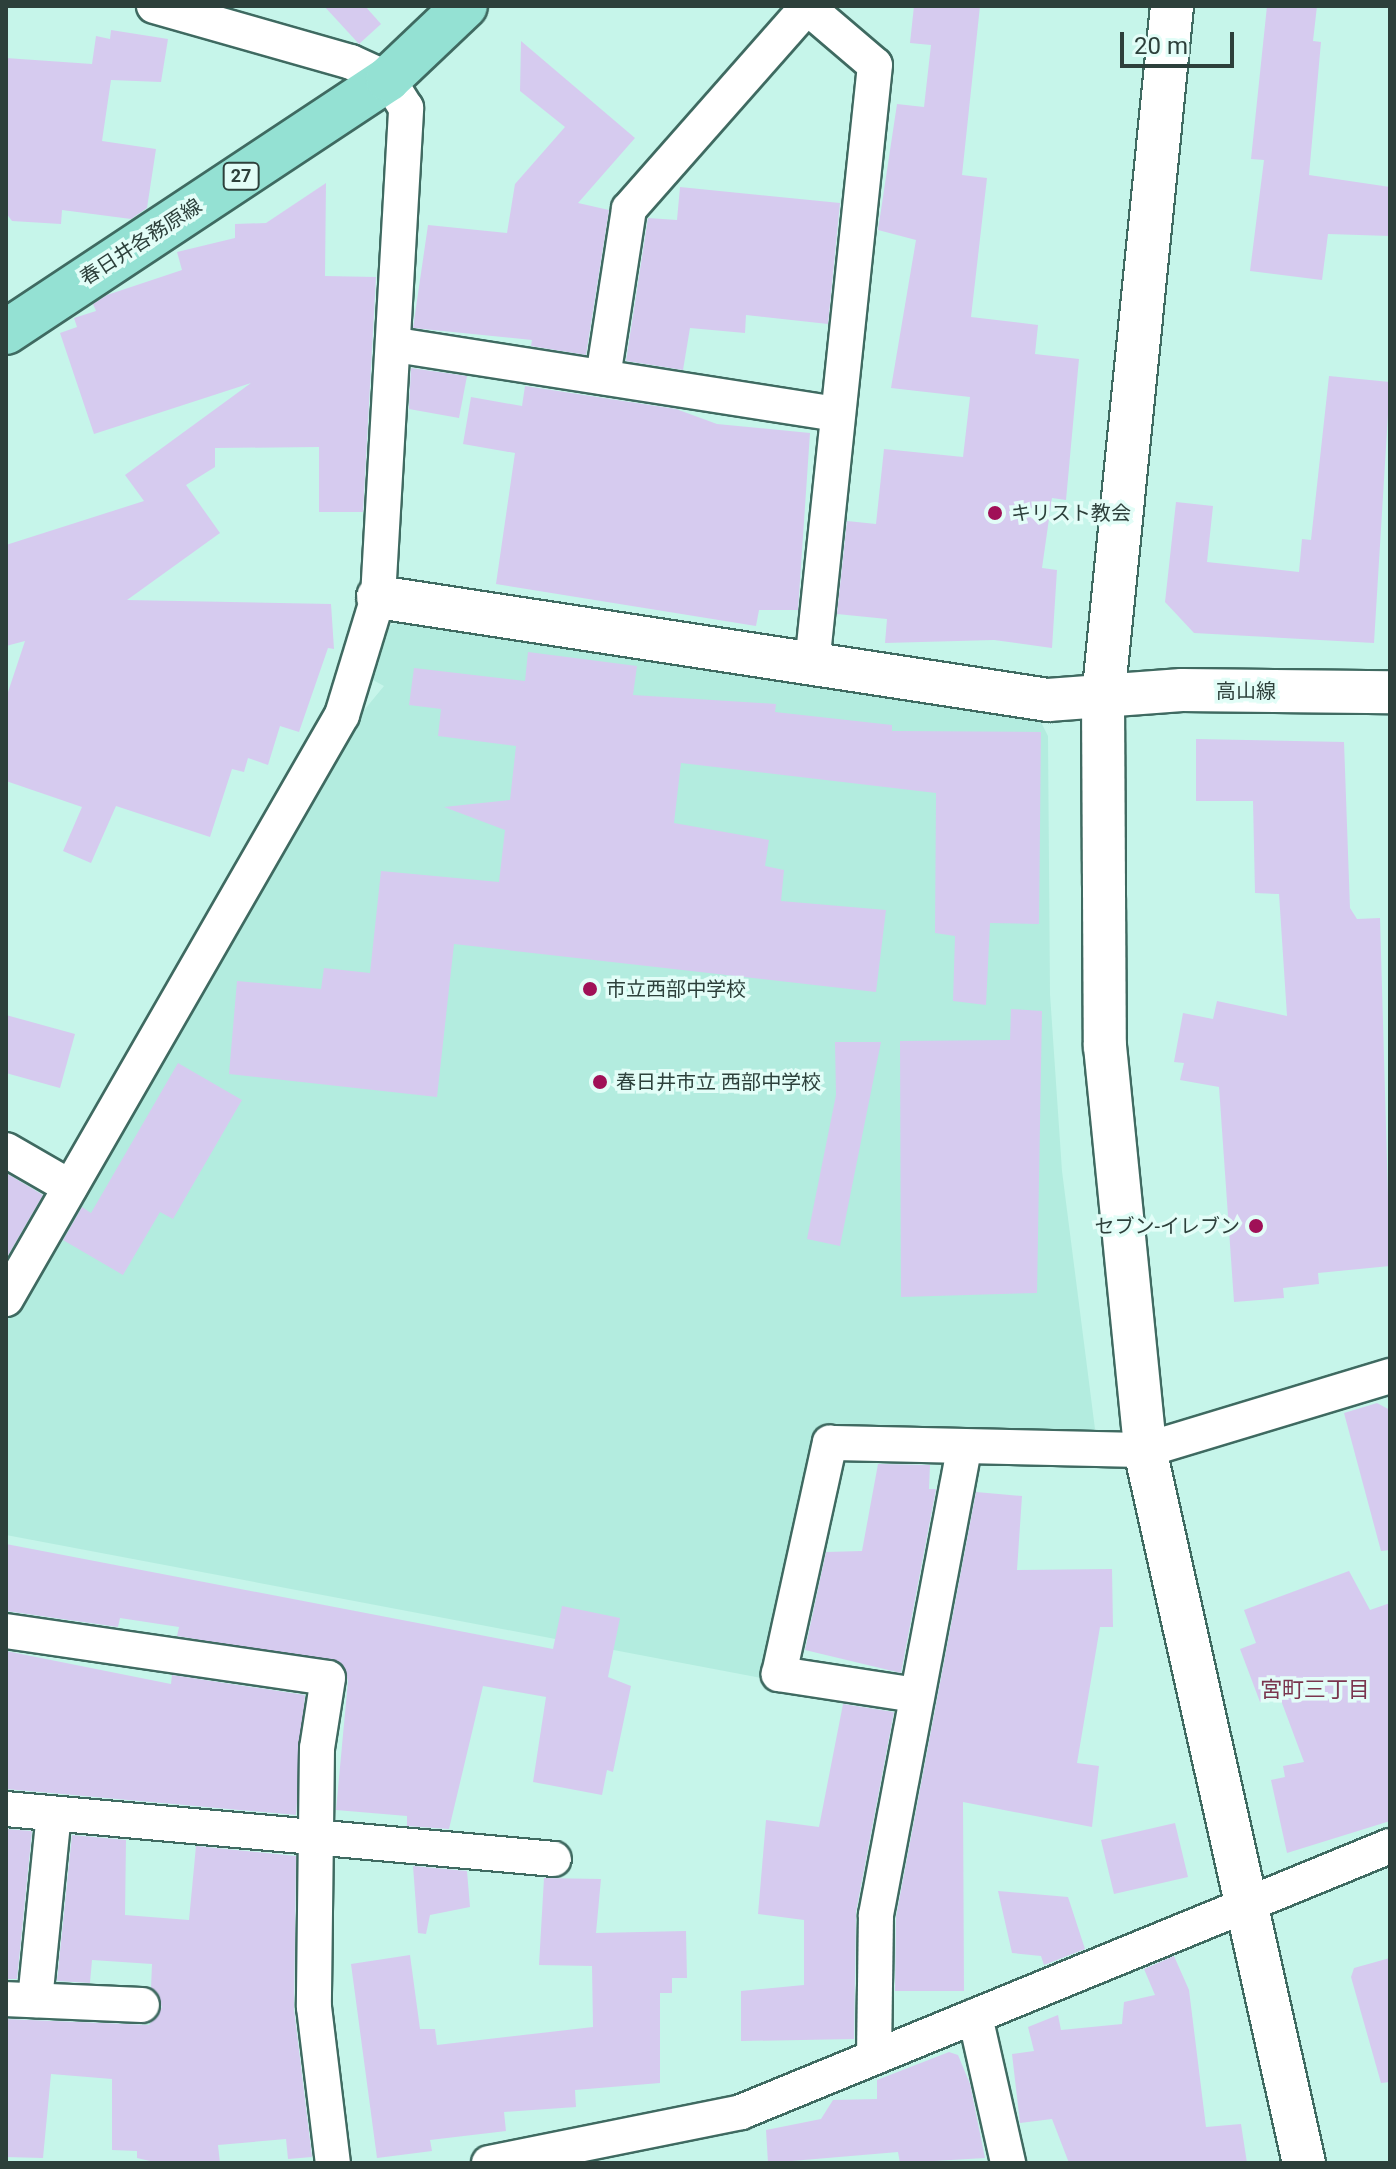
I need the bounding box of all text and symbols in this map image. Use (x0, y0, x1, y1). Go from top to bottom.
scale bar (1124, 16, 1238, 66)
text: 20 m (1134, 32, 1188, 60)
road number: 27 (221, 162, 261, 190)
street label: 春日井各務原線 (76, 194, 206, 290)
place label: キリスト教会 (1011, 501, 1131, 525)
marker: キリスト教会 (986, 504, 1004, 522)
street label: 高山線 (1216, 679, 1276, 703)
place label: 市立西部中学校 (606, 977, 746, 1001)
marker: 市立西部中学校 (581, 980, 599, 998)
place label: 春日井市立 西部中学校 (616, 1070, 821, 1094)
marker: 春日井市立 西部中学校 (591, 1073, 609, 1091)
place label: セブン-イレブン (1094, 1214, 1240, 1238)
marker: セブン-イレブン (1247, 1217, 1265, 1235)
district label: 宮町三丁目 (1260, 1677, 1370, 1703)

